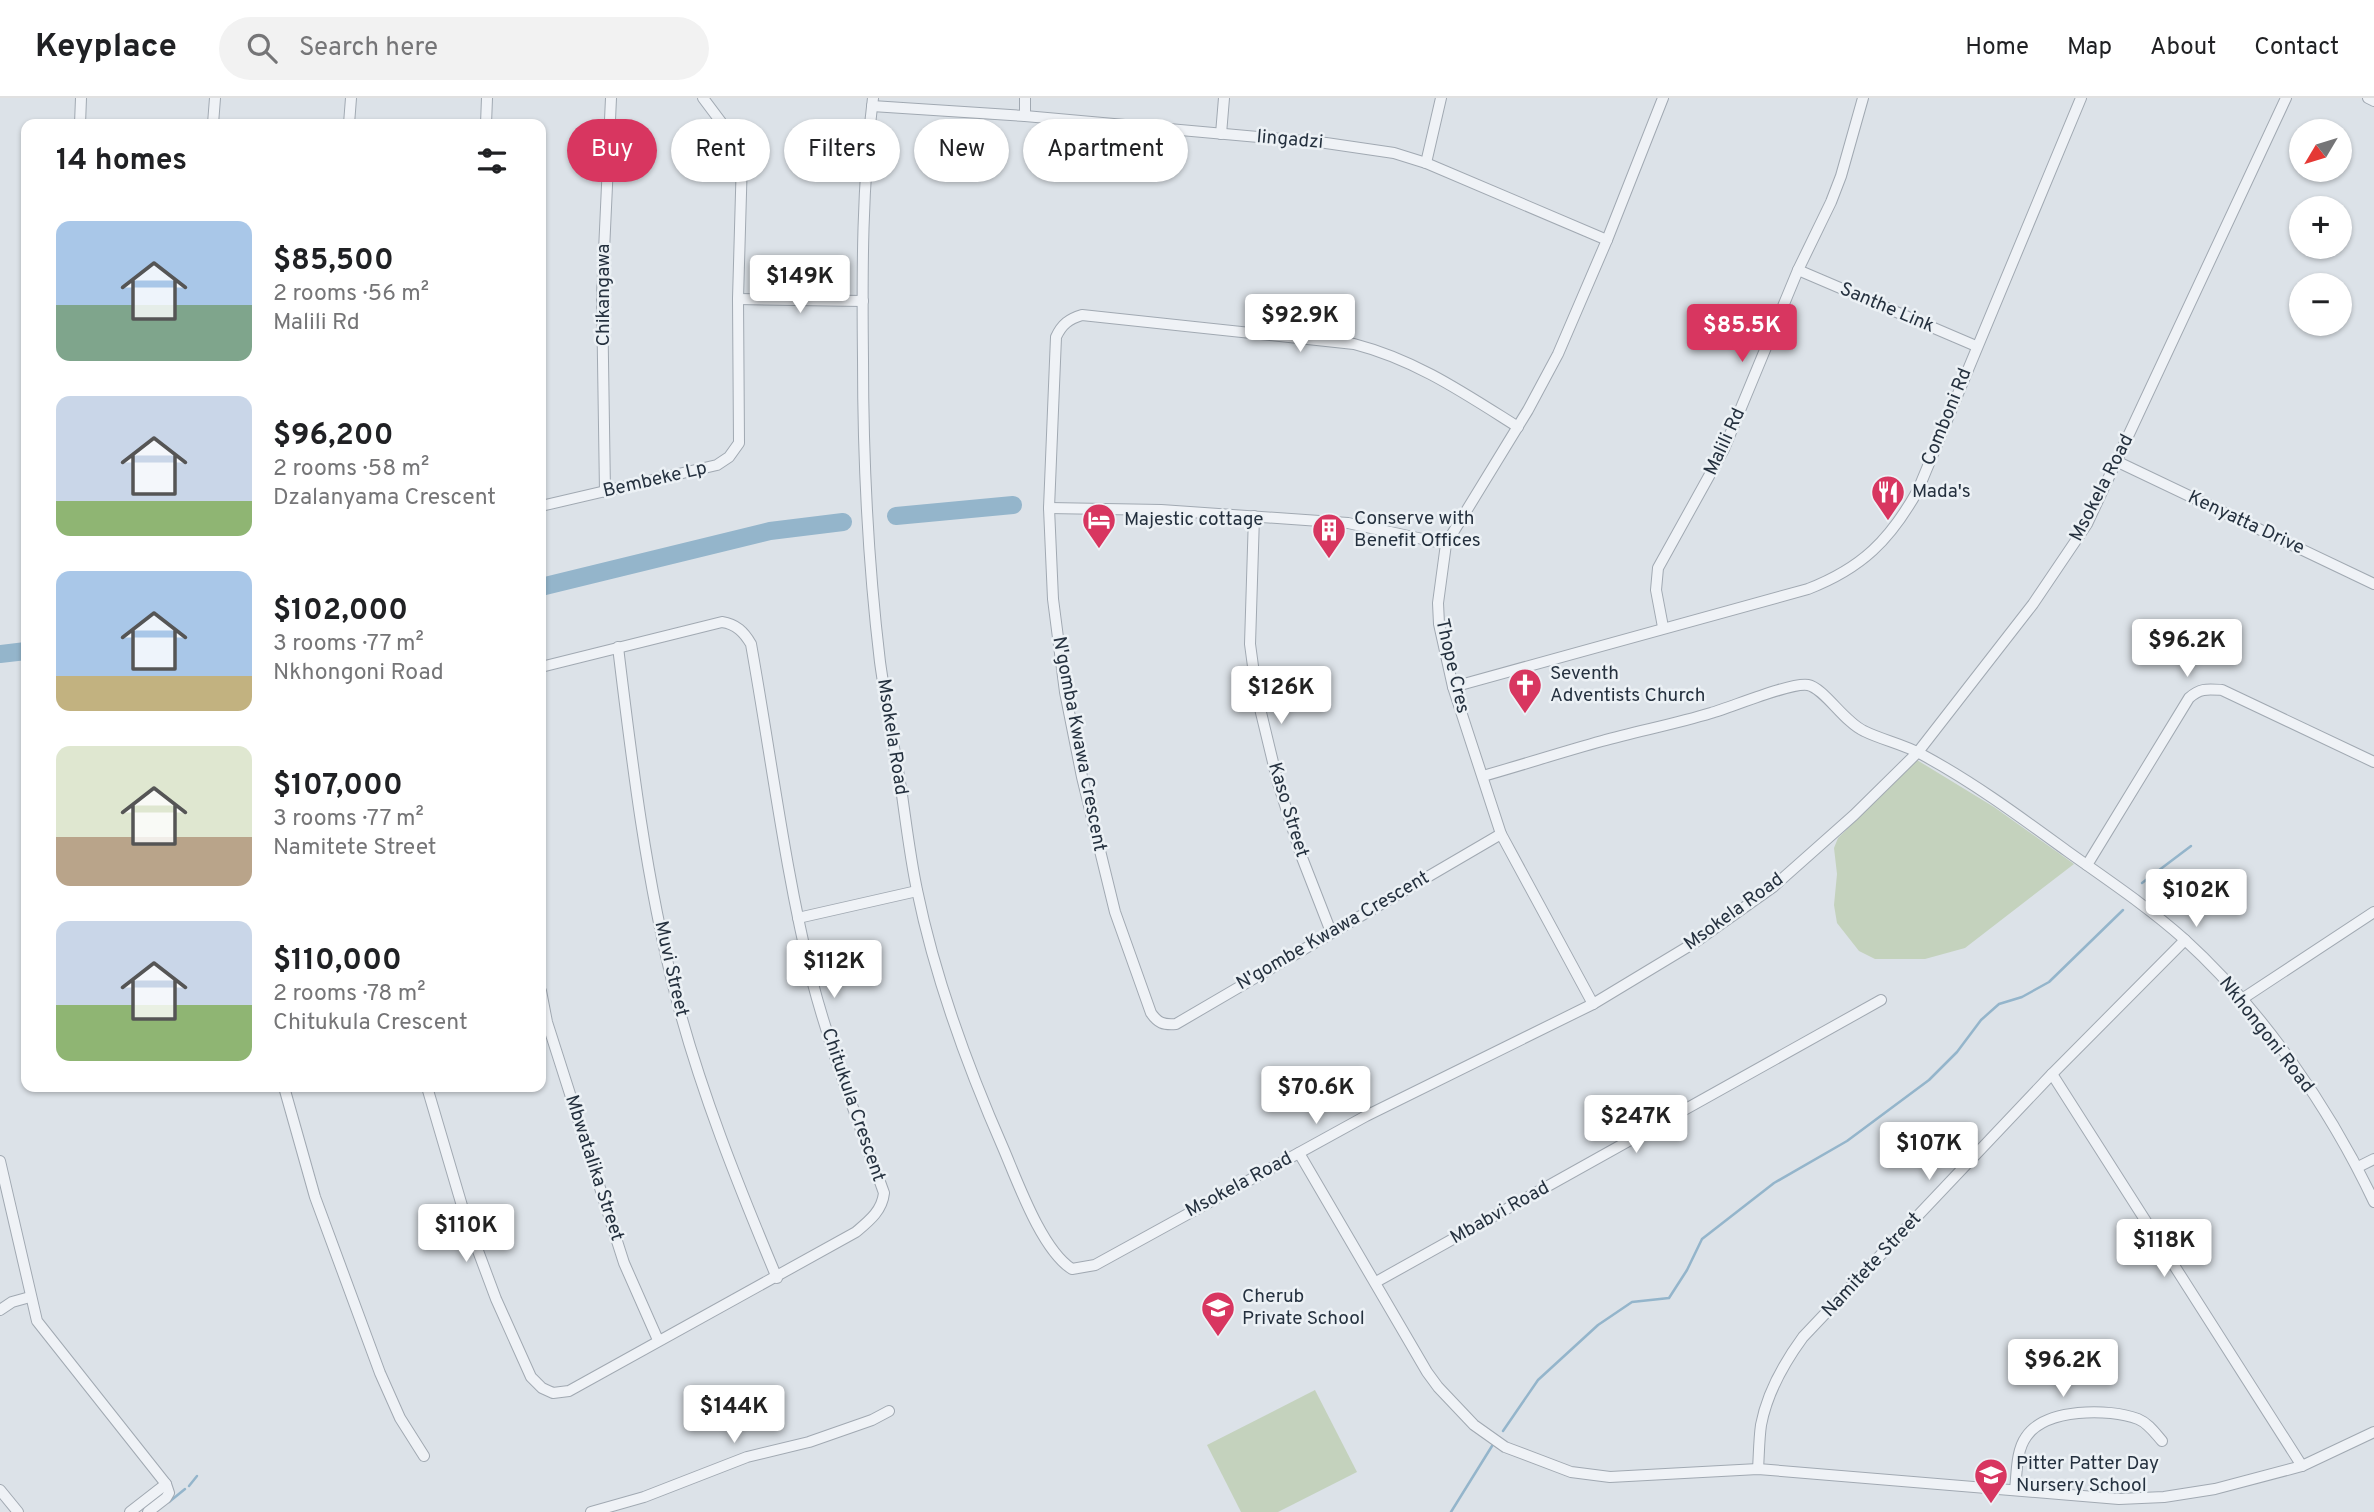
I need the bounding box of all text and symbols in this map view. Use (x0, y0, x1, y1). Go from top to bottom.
search box (219, 17, 709, 80)
text: Keyplace (35, 27, 177, 69)
icon: search (243, 29, 281, 67)
text: Search here (299, 32, 438, 65)
text: Home (1965, 33, 2029, 63)
text: Map (2067, 33, 2112, 63)
text: About (2150, 33, 2216, 63)
text: Contact (2254, 33, 2339, 63)
chip: Buy (567, 119, 657, 182)
chip: Rent (671, 119, 770, 182)
chip: Filters (784, 119, 900, 182)
chip: New (914, 119, 1009, 182)
chip: Apartment (1023, 119, 1188, 182)
north arrow (2289, 119, 2352, 182)
map controls (2289, 119, 2352, 336)
street label: lingadzi (1256, 125, 1324, 155)
icon: filters (473, 142, 511, 180)
text: 14 homes (56, 143, 187, 180)
button: + (2289, 196, 2352, 259)
text: $85,500 (273, 243, 394, 280)
street label: Chikangawa (592, 244, 616, 346)
icon: home (112, 249, 196, 333)
pin: $149K (751, 256, 849, 315)
text: $149K (766, 263, 834, 292)
button: − (2289, 273, 2352, 336)
street label: Santhe Link (1836, 277, 1938, 339)
text: 2 rooms · 56 m² (273, 280, 429, 309)
pin: $92.9K (1243, 294, 1357, 354)
text: $92.9K (1261, 302, 1339, 331)
pin: $85.5K (1685, 304, 1799, 364)
text: Malili Rd (273, 309, 360, 338)
text: $85.5K (1703, 312, 1781, 341)
street label: Comboni Rd (1917, 365, 1977, 469)
street label: Malili Rd (1699, 404, 1751, 480)
text: $96,200 (273, 418, 393, 455)
icon: home (112, 424, 196, 508)
street label: Msokela Road (2065, 430, 2139, 546)
text: 2 rooms · 58 m² (273, 455, 429, 484)
street label: Bembeke Lp (601, 456, 709, 504)
restaurant icon: Mada's (1869, 473, 1907, 522)
place label: Mada's (1912, 480, 1971, 504)
text: Dzalanyama Crescent (273, 484, 496, 513)
street label: Kenyatta Drive (2184, 486, 2308, 560)
hotel icon: Majestic cottage (1080, 501, 1118, 550)
place label: Conserve with Benefit Offices (1354, 507, 1481, 553)
place label: Majestic cottage (1124, 508, 1264, 532)
building icon: Conserve with Benefit Offices (1310, 511, 1348, 560)
text: $102,000 (273, 593, 408, 630)
icon: home (112, 599, 196, 683)
street label: Thope Cres (1429, 616, 1475, 716)
pin: $96.2K (2130, 620, 2244, 679)
text: $96.2K (2148, 627, 2226, 656)
text: 3 rooms · 77 m² (273, 630, 424, 659)
street label: N'gomba Kwawa Crescent (1046, 634, 1112, 854)
text: Nkhongoni Road (273, 659, 444, 688)
place label: Seventh Adventists Church (1550, 662, 1706, 708)
pin: $126K (1232, 666, 1330, 726)
church icon: Seventh Adventists Church (1506, 666, 1544, 715)
text: $126K (1247, 674, 1315, 703)
street label: Msokela Road (871, 677, 913, 797)
street label: Kaso Street (1262, 759, 1314, 861)
text: $107,000 (273, 768, 403, 805)
icon: home (112, 774, 196, 858)
text: 3 rooms · 77 m² (273, 805, 424, 834)
text: Namitete Street (273, 834, 436, 863)
street label: N'gombe Kwawa Crescent (1232, 866, 1434, 996)
street label: Msokela Road (1679, 868, 1789, 956)
pin: $102K (2147, 870, 2245, 929)
text: $102K (2162, 877, 2230, 906)
street label: Muvi Street (648, 919, 694, 1019)
pin: $112K (785, 940, 883, 1000)
text: $110,000 (273, 943, 402, 980)
text: $112K (803, 948, 865, 977)
icon: home (112, 949, 196, 1033)
street label: Nkhongoni Road (2213, 972, 2319, 1098)
text: 2 rooms · 78 m² (273, 980, 426, 1009)
text: Chitukula Crescent (273, 1009, 468, 1038)
street label: Chitukula Crescent (815, 1025, 891, 1185)
pin: $70.6K (1259, 1066, 1373, 1126)
text: $70.6K (1277, 1074, 1355, 1103)
street label: Mbwatalika Street (559, 1092, 629, 1244)
pin: $247K (1587, 1096, 1685, 1155)
text: $247K (1600, 1103, 1672, 1132)
pin: $107K (1880, 1122, 1978, 1182)
text: $107K (1896, 1130, 1962, 1159)
street label: Msokela Road (1182, 1147, 1296, 1223)
street label: Mbabvi Road (1446, 1176, 1554, 1250)
pin: $110K (417, 1204, 515, 1264)
street label: Namitete Street (1817, 1207, 1927, 1323)
text: $110K (434, 1212, 498, 1241)
pin: $118K (2115, 1220, 2213, 1279)
text: $118K (2133, 1227, 2195, 1256)
place label: Cherub Private School (1242, 1285, 1365, 1331)
school or university icon: Cherub Private School (1199, 1289, 1237, 1338)
pin: $96.2K (2006, 1340, 2120, 1399)
text: $96.2K (2024, 1347, 2102, 1376)
pin: $144K (685, 1386, 783, 1445)
text: $144K (700, 1393, 768, 1422)
place label: Pitter Patter Day Nursery School (2016, 1452, 2159, 1498)
school or university icon: Pitter Patter Day Nursery School (1972, 1456, 2010, 1505)

